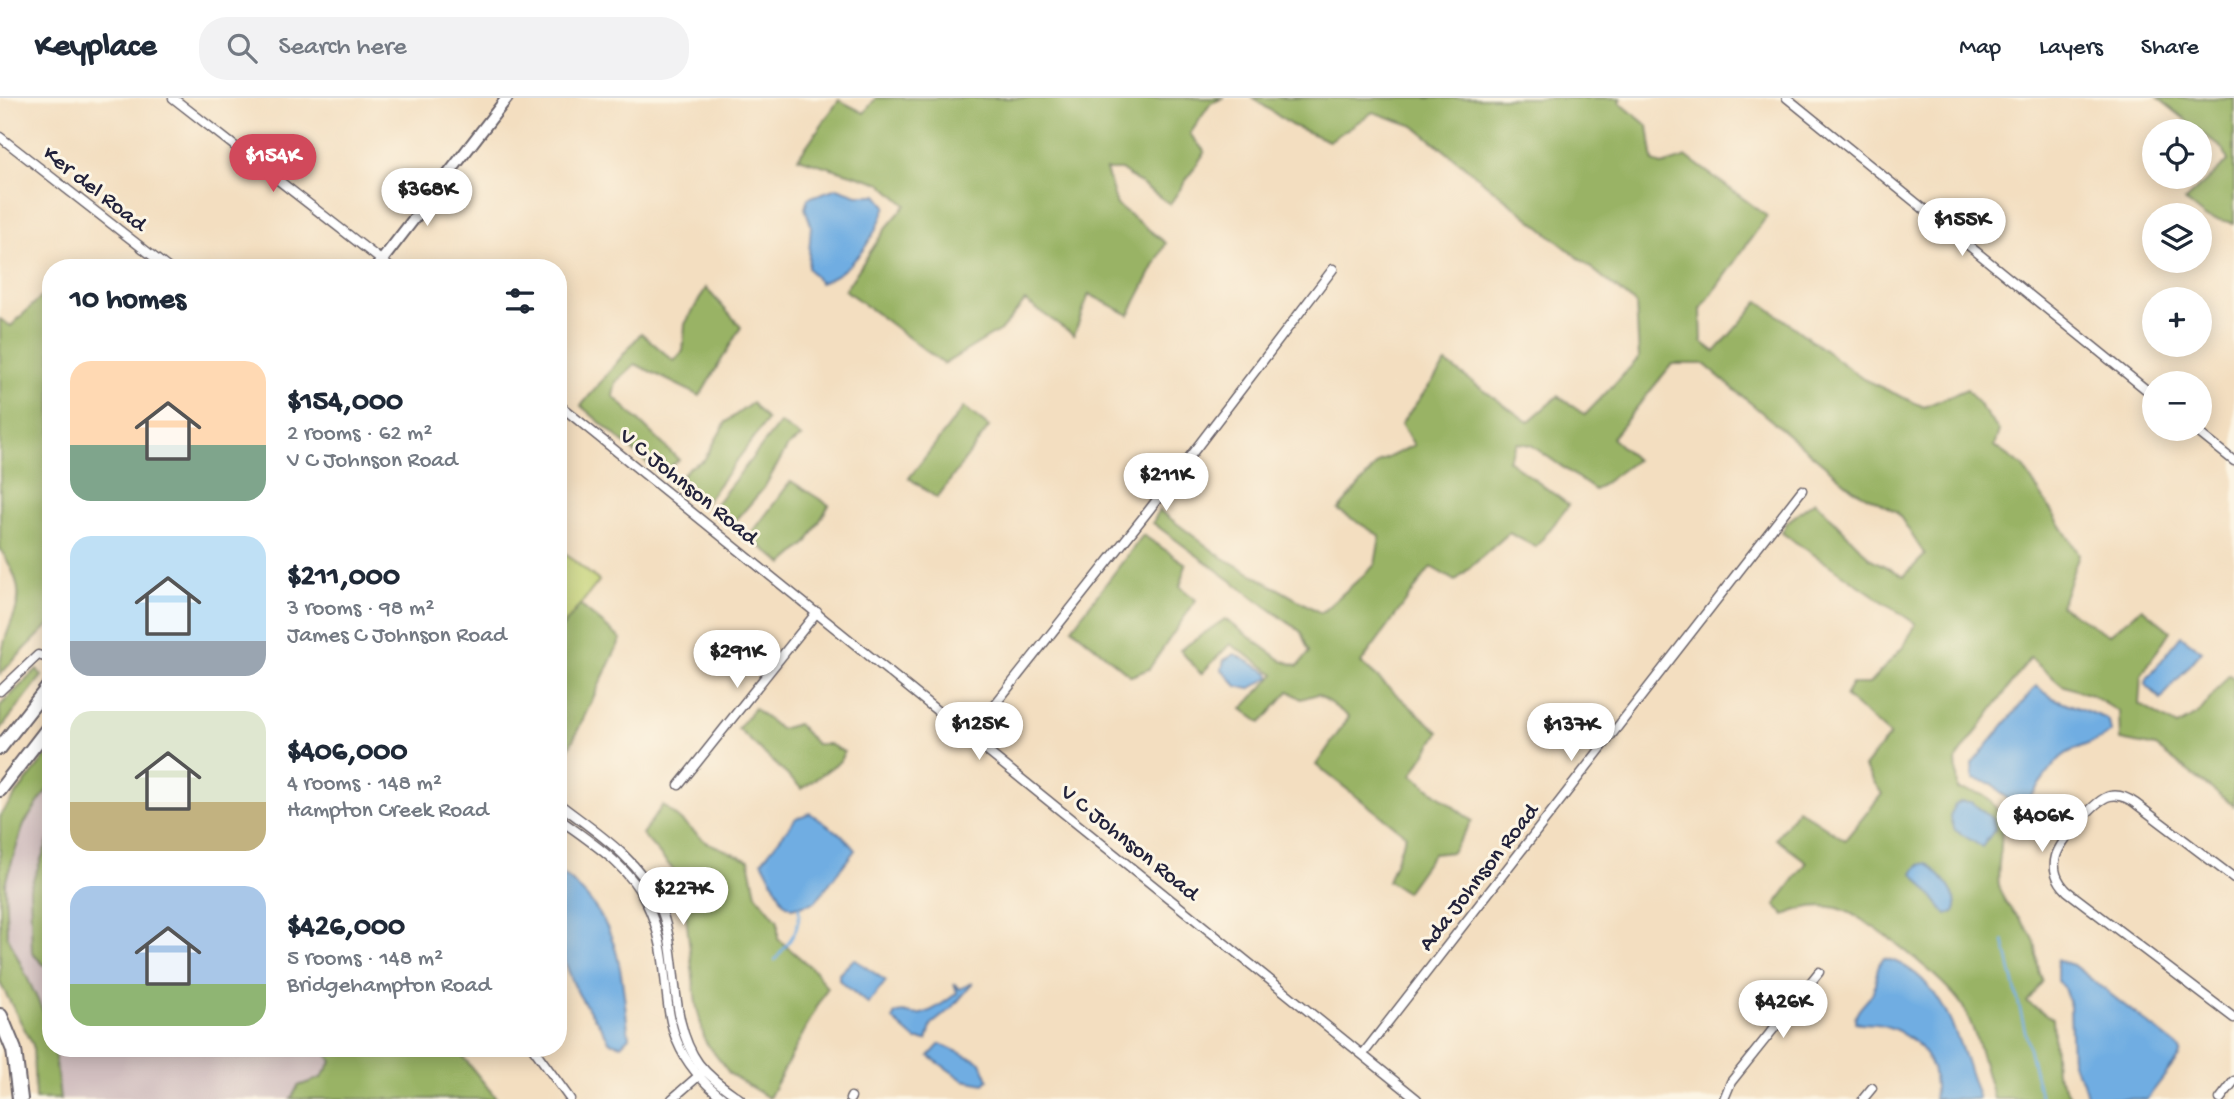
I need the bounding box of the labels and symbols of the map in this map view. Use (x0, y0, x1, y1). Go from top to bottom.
pin: $154K (224, 134, 322, 194)
street label: Ker del Road (37, 141, 152, 240)
pin: $368K (378, 169, 476, 228)
pin: $155K (1913, 198, 2011, 258)
street label: V C Johnson Road (612, 423, 764, 553)
pin: $211K (1117, 454, 1215, 513)
pin: $291K (688, 630, 786, 690)
pin: $125K (930, 702, 1028, 762)
pin: $137K (1522, 704, 1620, 763)
street label: V C Johnson Road (1053, 779, 1205, 909)
pin: $406K (1993, 794, 2091, 854)
street label: Ada Johnson Road (1414, 798, 1547, 957)
pin: $227K (634, 868, 732, 927)
pin: $426K (1734, 981, 1832, 1040)

